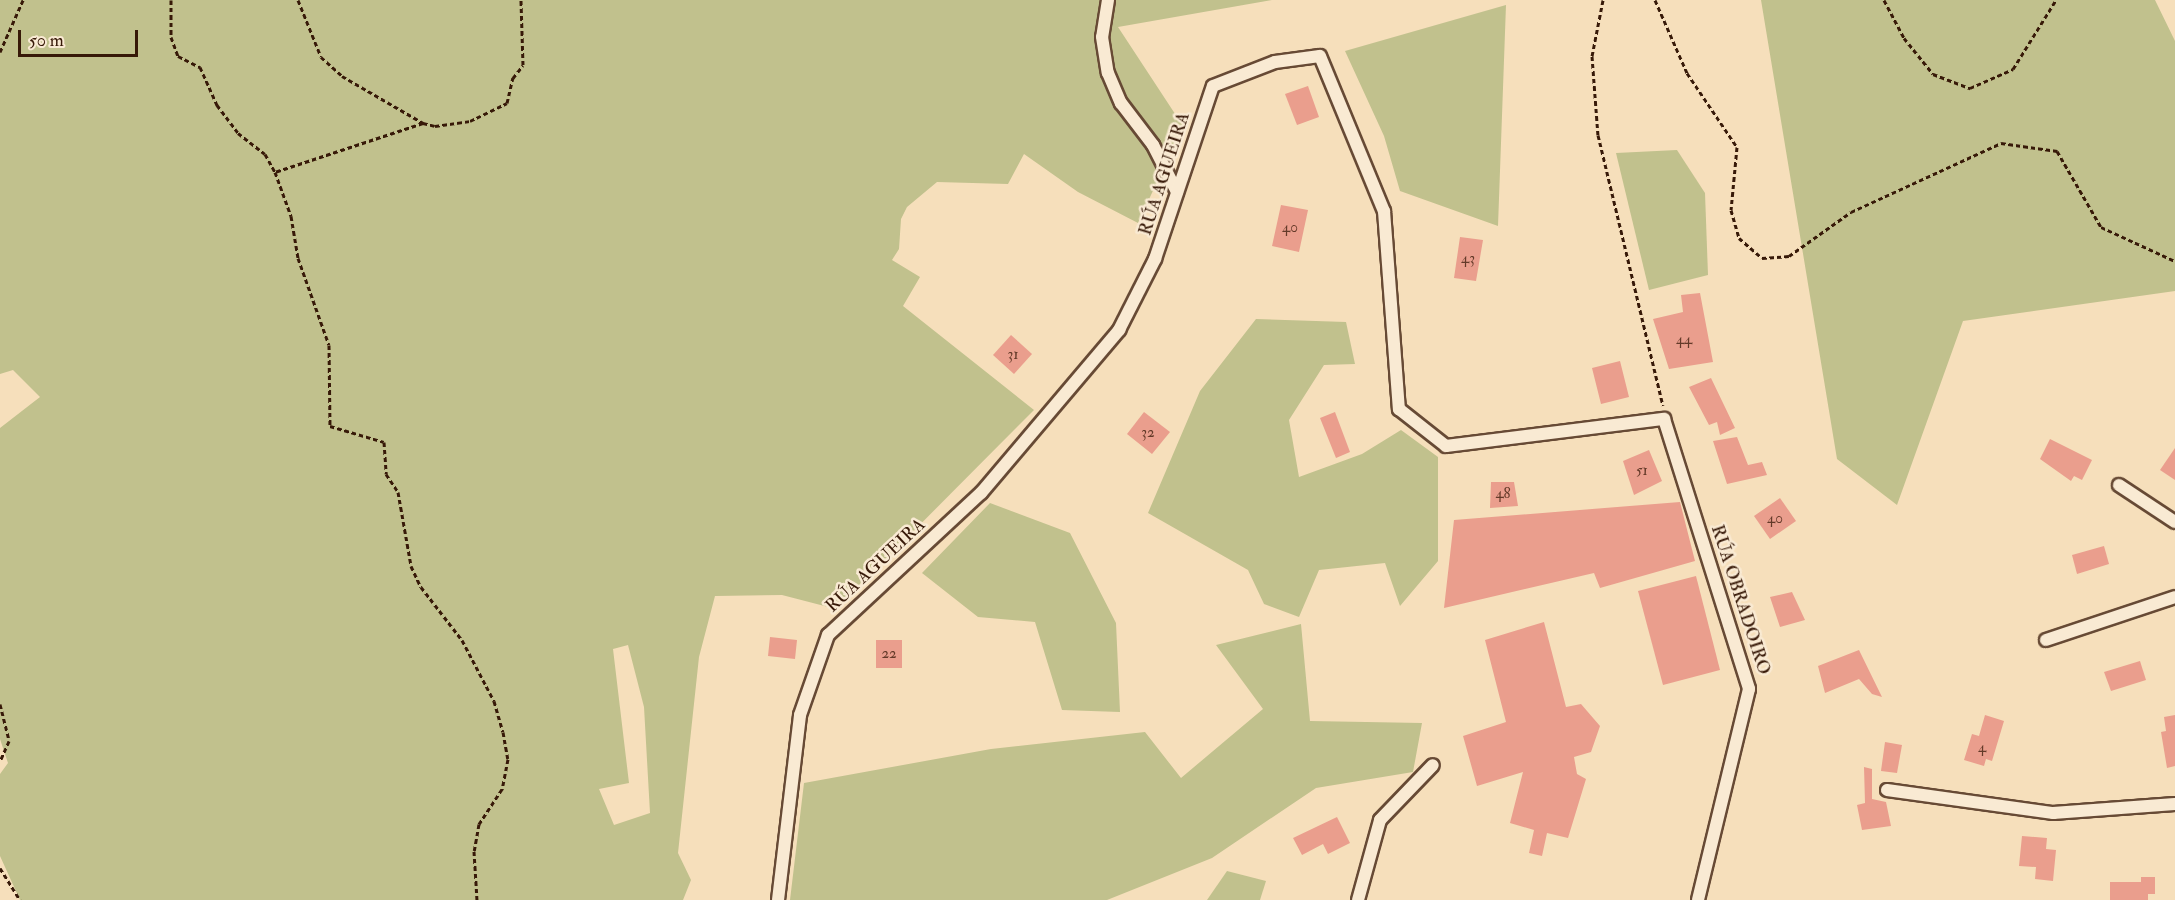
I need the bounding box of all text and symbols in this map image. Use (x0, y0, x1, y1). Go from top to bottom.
scale bar (21, 18, 141, 56)
text: 50 m (29, 29, 64, 52)
street label: RÚA AGUEIRA (1135, 110, 1195, 238)
house number: 40 (1282, 219, 1298, 237)
house number: 43 (1461, 250, 1475, 268)
house number: 44 (1676, 331, 1692, 349)
house number: 31 (1007, 346, 1019, 364)
house number: 32 (1141, 424, 1155, 442)
house number: 51 (1636, 462, 1648, 480)
house number: 48 (1495, 485, 1511, 503)
house number: 40 (1767, 510, 1783, 528)
street label: RÚA AGUEIRA (822, 514, 930, 618)
street label: RÚA OBRADOIRO (1706, 522, 1774, 678)
house number: 22 (881, 645, 897, 663)
house number: 4 (1978, 739, 1986, 757)

